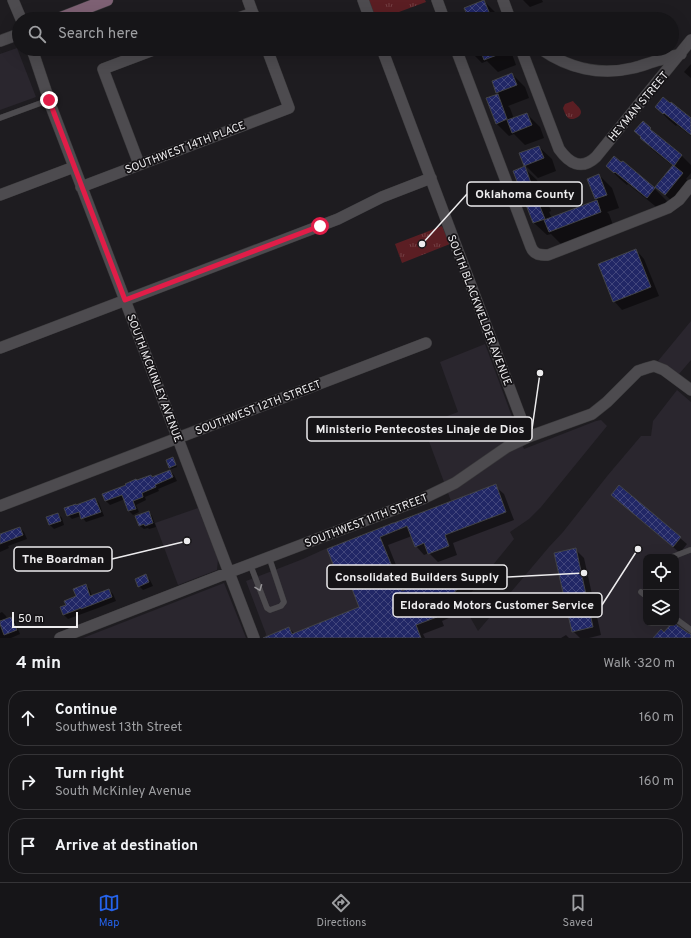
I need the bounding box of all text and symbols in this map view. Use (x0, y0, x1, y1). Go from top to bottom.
search box (12, 12, 679, 56)
icon: search (26, 23, 48, 45)
text: Search here (58, 25, 138, 44)
street label: HEYMAN STREET (606, 69, 672, 144)
route end (40, 91, 58, 109)
street label: SOUTHWEST 14TH PLACE (123, 119, 247, 177)
callout: Oklahoma County (467, 182, 582, 206)
text: Oklahoma County (475, 187, 575, 203)
route start (311, 217, 329, 235)
street label: SOUTH BLACKWELDER AVENUE (444, 233, 514, 388)
street label: SOUTH MCKINLEY AVENUE (123, 312, 185, 444)
street label: SOUTHWEST 12TH STREET (193, 377, 323, 438)
callout: Ministerio Pentecostes Linaje de Dios (307, 417, 532, 441)
text: Ministerio Pentecostes Linaje de Dios (316, 422, 524, 438)
street label: SOUTHWEST 11TH STREET (303, 491, 430, 551)
callout: The Boardman (14, 547, 112, 571)
text: The Boardman (22, 552, 104, 568)
map controls (643, 554, 679, 626)
button: locate (643, 554, 679, 590)
callout: Consolidated Builders Supply (327, 565, 507, 589)
text: Consolidated Builders Supply (335, 570, 499, 586)
one-way arrow (255, 585, 263, 592)
button: layers (643, 590, 679, 626)
callout: Eldorado Motors Customer Service (393, 593, 602, 617)
text: Eldorado Motors Customer Service (400, 598, 594, 614)
scale bar (12, 610, 78, 629)
text: 50 m (18, 612, 44, 626)
text: 4 min (16, 653, 61, 675)
text: Walk · 320 m (603, 656, 675, 672)
text: Continue (55, 701, 117, 720)
icon: ahead (17, 707, 39, 729)
text: 160 m (639, 710, 674, 726)
text: Southwest 13th Street (55, 720, 182, 736)
text: Turn right (55, 765, 124, 784)
icon: right (17, 771, 39, 793)
text: 160 m (639, 774, 674, 790)
text: South McKinley Avenue (55, 784, 191, 800)
icon: arrive (17, 835, 39, 857)
text: Arrive at destination (55, 837, 198, 856)
tab: Map (98, 892, 120, 930)
tab: Directions (316, 892, 366, 930)
tab: Saved (563, 892, 593, 930)

